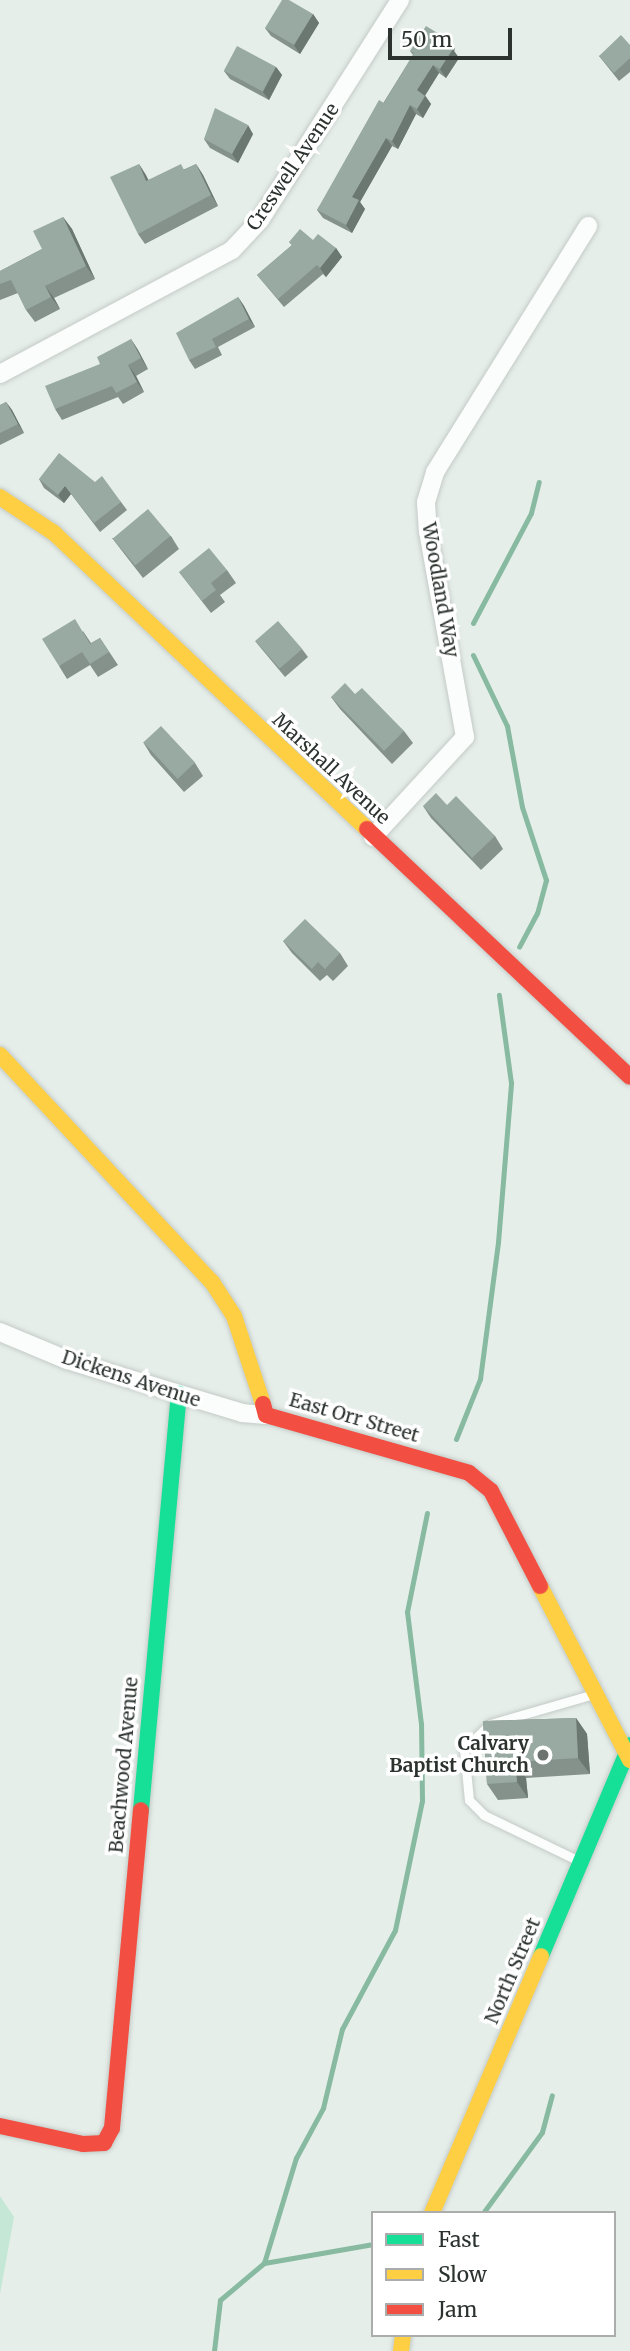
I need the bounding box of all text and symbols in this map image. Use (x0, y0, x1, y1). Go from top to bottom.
scale bar (392, 14, 516, 58)
text: 50 m (401, 26, 452, 53)
street label: Creswell Avenue (242, 99, 344, 235)
street label: Woodland Way (417, 521, 463, 659)
street label: Marshall Avenue (268, 709, 394, 829)
street label: Dickens Avenue (59, 1346, 203, 1412)
street label: East Orr Street (286, 1389, 422, 1447)
street label: Beachwood Avenue (105, 1676, 143, 1854)
place label: Calvary Baptist Church (389, 1733, 529, 1777)
marker: Calvary Baptist Church (535, 1747, 551, 1763)
street label: North Street (480, 1915, 546, 2027)
legend (371, 2211, 616, 2337)
text: Fast (438, 2226, 480, 2253)
text: Slow (438, 2261, 487, 2288)
text: Jam (438, 2296, 477, 2323)

